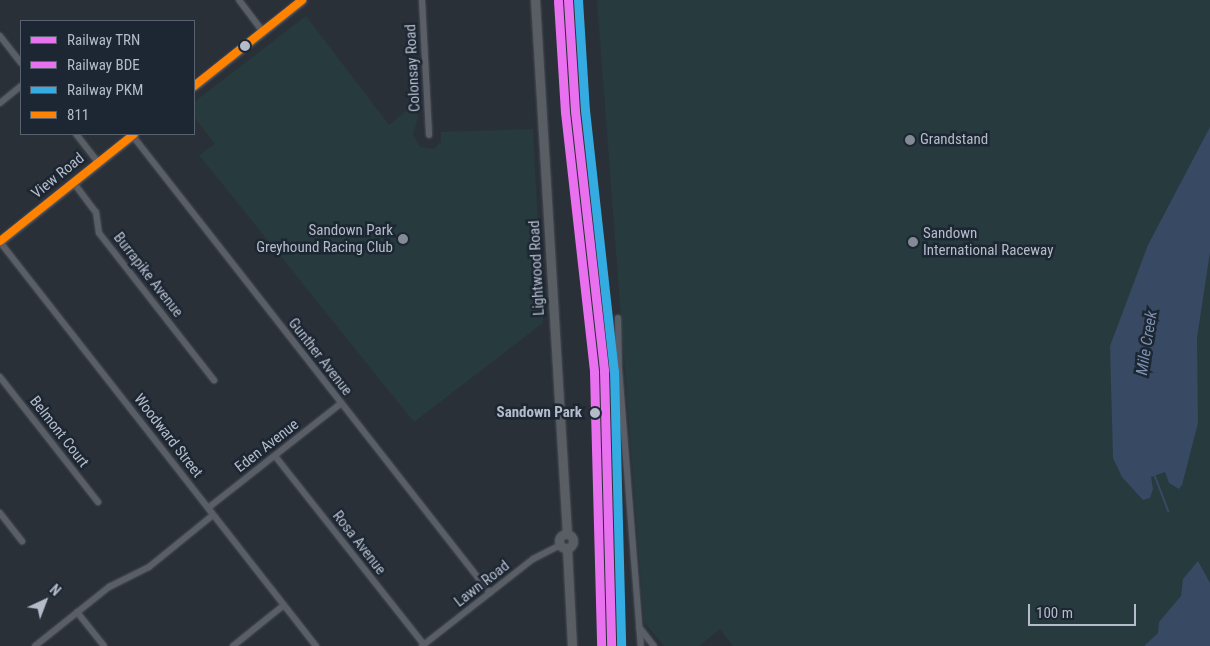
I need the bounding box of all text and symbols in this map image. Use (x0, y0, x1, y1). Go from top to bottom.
legend (20, 20, 195, 135)
street label: Colonsay Road (402, 24, 424, 112)
text: Railway TRN (67, 31, 140, 49)
unlabelled marker (240, 41, 250, 51)
text: Railway BDE (67, 56, 140, 74)
text: Railway PKM (67, 81, 143, 99)
text: 811 (67, 106, 89, 124)
place label: Grandstand (920, 131, 988, 149)
marker: Grandstand (904, 134, 916, 146)
street label: View Road (28, 149, 88, 203)
street label: Lightwood Road (526, 220, 548, 316)
place label: Sandown Park Greyhound Racing Club (256, 221, 393, 256)
place label: Sandown International Raceway (923, 224, 1053, 259)
street label: Burrapike Avenue (109, 229, 187, 321)
marker: Sandown Park Greyhound Racing Club (397, 233, 409, 245)
marker: Sandown International Raceway (907, 236, 919, 248)
water label: Mile Creek (1132, 310, 1162, 376)
street label: Gunther Avenue (284, 315, 356, 399)
street label: Woodward Street (130, 391, 206, 481)
street label: Belmont Court (26, 393, 92, 471)
place label: Sandown Park (497, 404, 582, 422)
marker: Sandown Park (586, 404, 604, 422)
street label: Eden Avenue (232, 416, 302, 476)
street label: Rosa Avenue (328, 507, 390, 579)
street label: Lawn Road (451, 557, 513, 611)
north arrow (20, 576, 70, 626)
text: N (47, 581, 64, 599)
scale bar (1030, 594, 1138, 626)
text: 100 m (1036, 604, 1073, 622)

